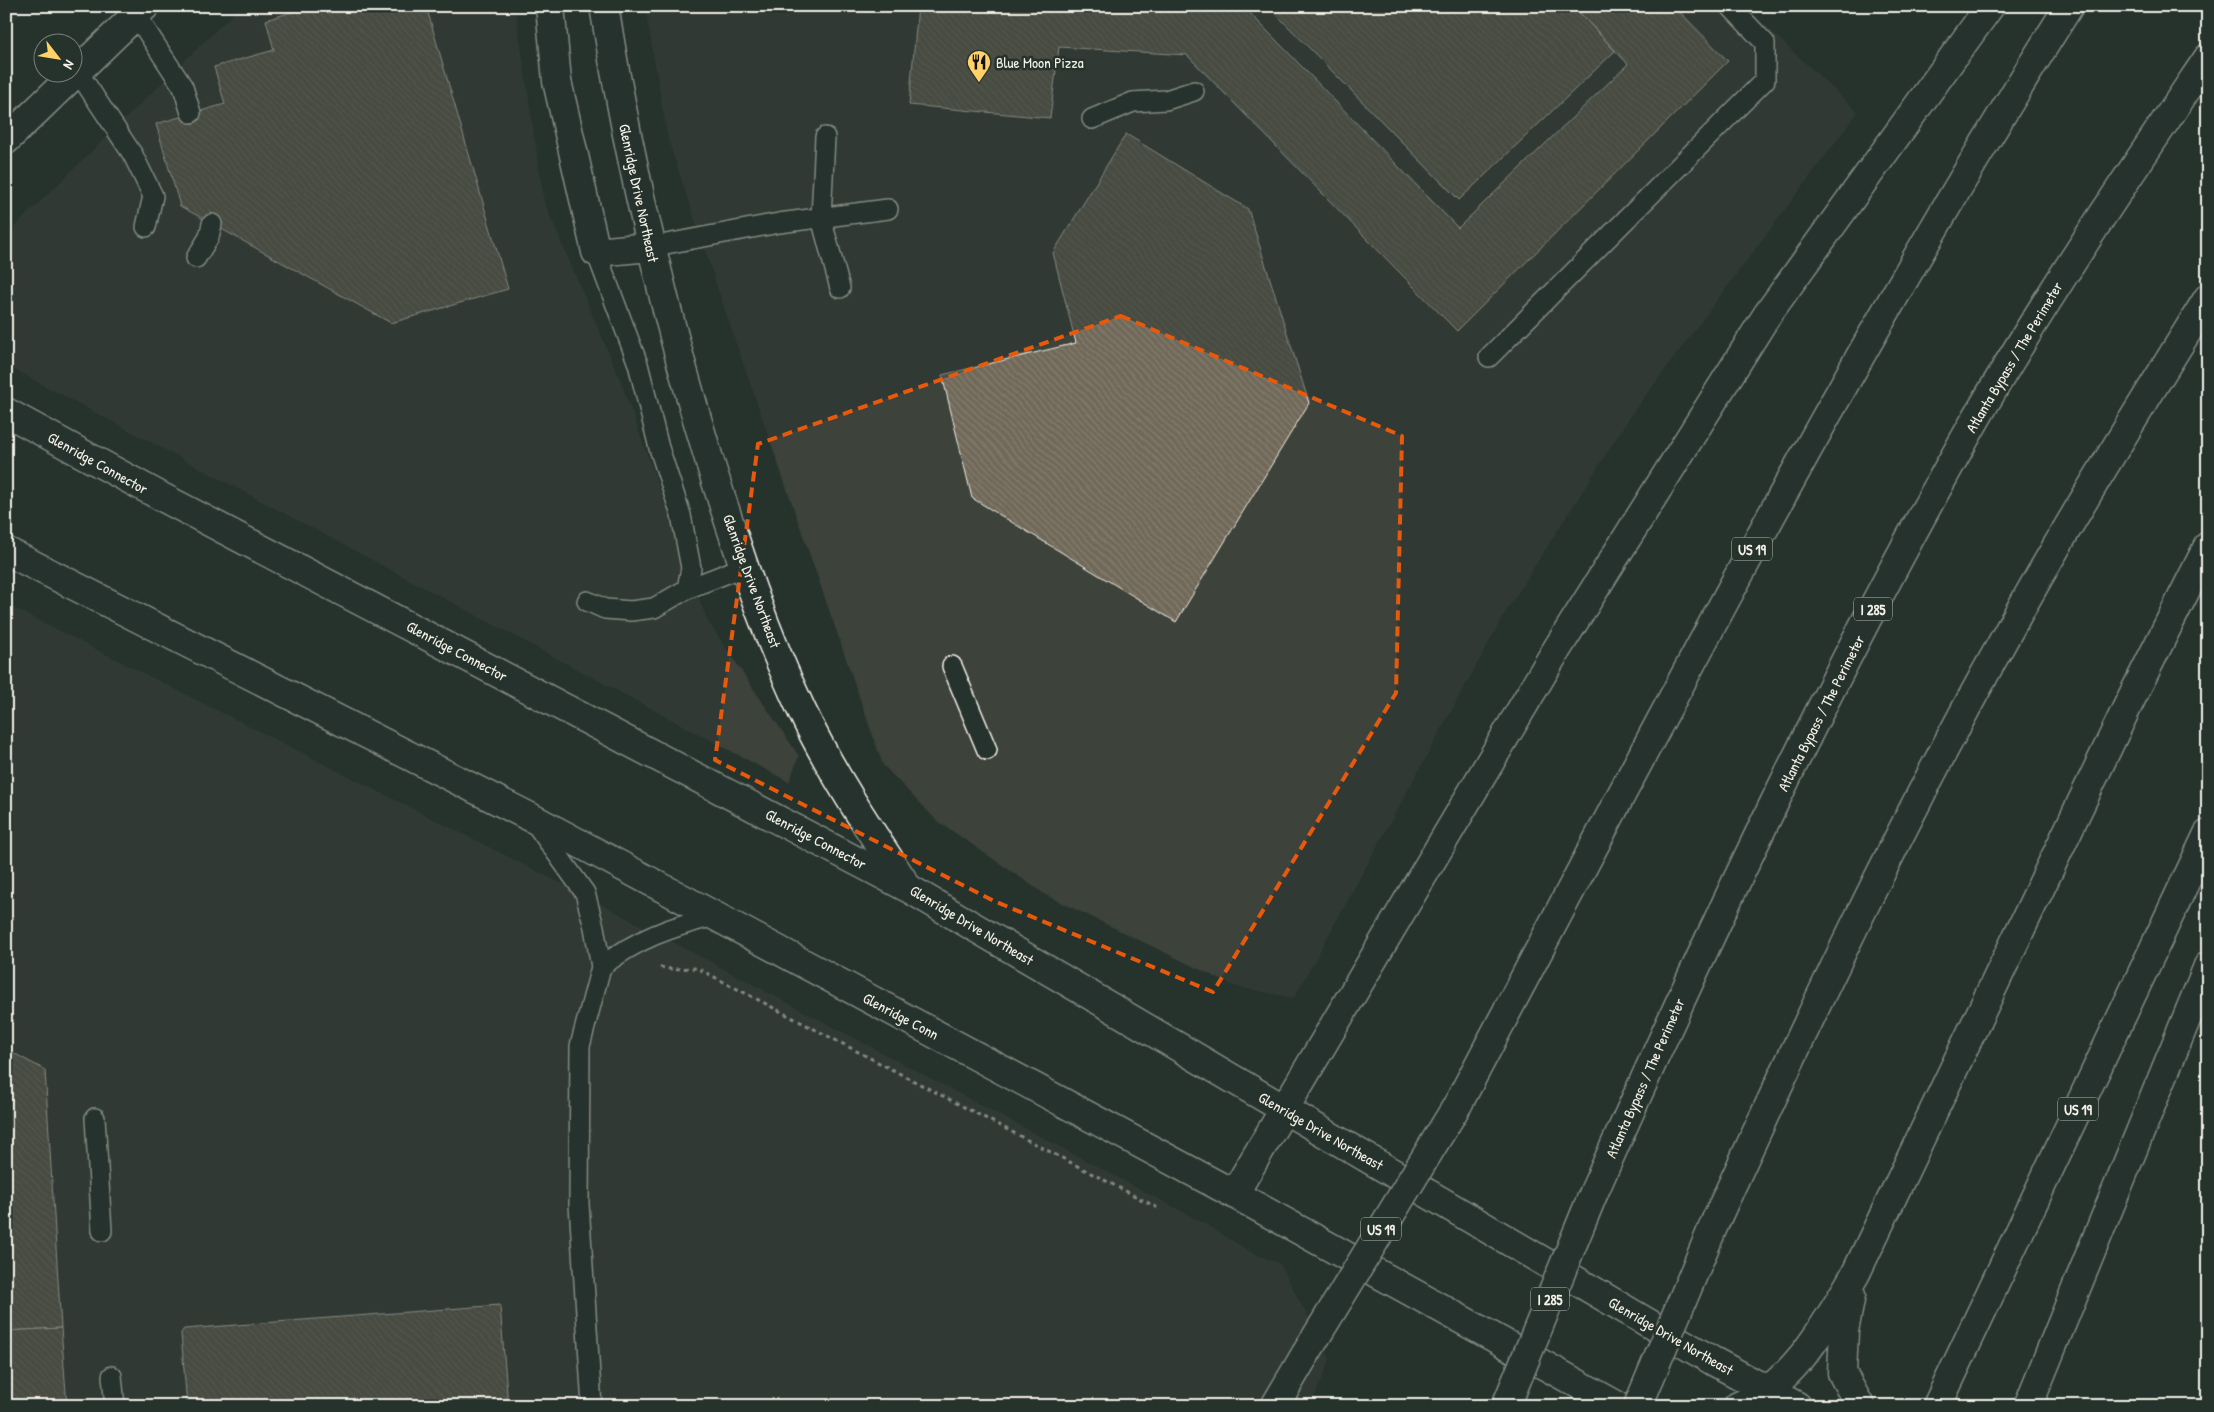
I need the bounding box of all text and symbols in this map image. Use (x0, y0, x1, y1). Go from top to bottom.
north arrow (32, 32, 82, 82)
restaurant icon: Blue Moon Pizza (966, 49, 992, 83)
place label: Blue Moon Pizza (996, 52, 1084, 73)
text: N (59, 57, 80, 74)
street label: Glenridge Drive Northeast (614, 122, 664, 265)
street label: Atlanta Bypass / The Perimeter (1960, 277, 2068, 436)
street label: Glenridge Connector (44, 427, 152, 499)
street label: Glenridge Drive Northeast (718, 511, 786, 652)
road number: US 19 (1732, 538, 1772, 560)
road number: I 285 (1854, 598, 1892, 620)
street label: Glenridge Connector (403, 616, 511, 687)
street label: Atlanta Bypass / The Perimeter (1772, 631, 1870, 795)
street label: Glenridge Connector (762, 804, 870, 875)
street label: Glenridge Drive Northeast (906, 880, 1038, 971)
street label: Glenridge Conn (859, 987, 943, 1045)
street label: Atlanta Bypass / The Perimeter (1600, 995, 1690, 1161)
street label: Glenridge Drive Northeast (1255, 1087, 1388, 1176)
road number: US 19 (2058, 1098, 2098, 1120)
road number: US 19 (1361, 1218, 1401, 1240)
road number: I 285 (1531, 1288, 1569, 1310)
street label: Glenridge Drive Northeast (1605, 1292, 1738, 1381)

